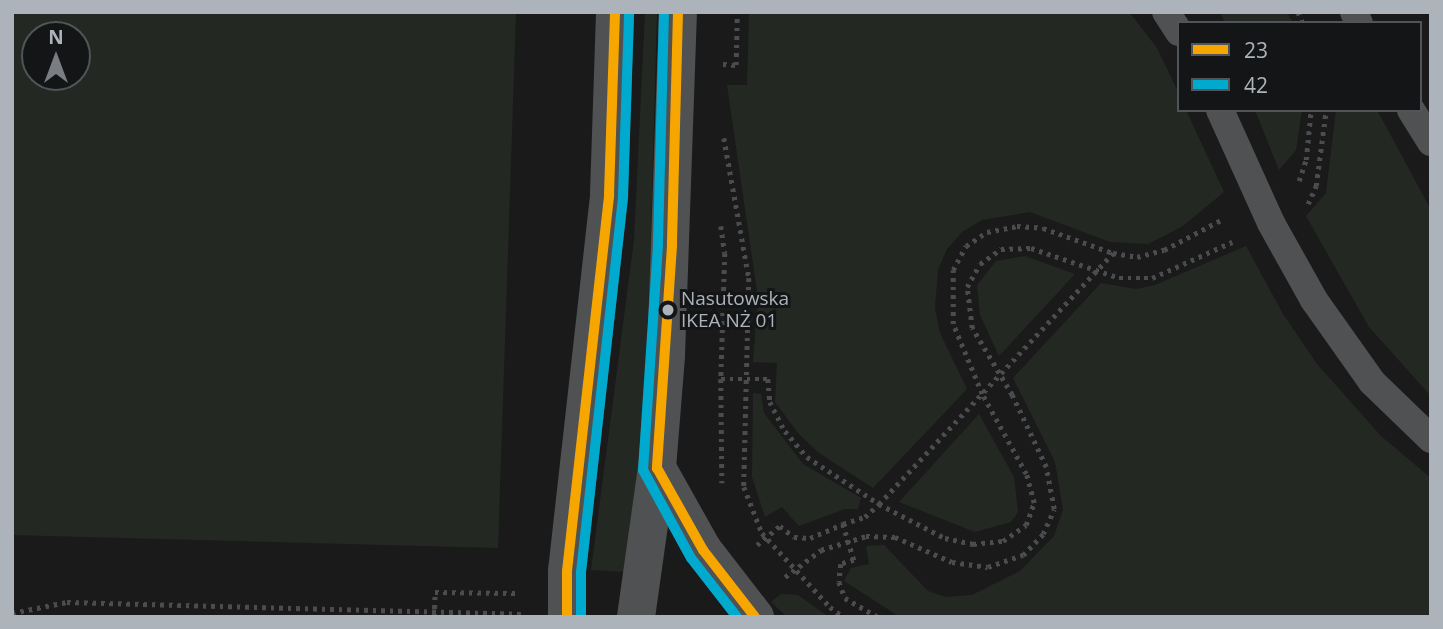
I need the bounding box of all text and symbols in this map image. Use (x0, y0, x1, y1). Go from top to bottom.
north arrow (21, 21, 91, 91)
legend (1177, 21, 1422, 112)
text: N (48, 24, 64, 50)
text: 23 (1244, 36, 1268, 64)
text: 42 (1244, 71, 1268, 99)
place label: Nasutowska IKEA NŻ 01 (681, 288, 789, 332)
marker: Nasutowska IKEA NŻ 01 (661, 303, 675, 317)

